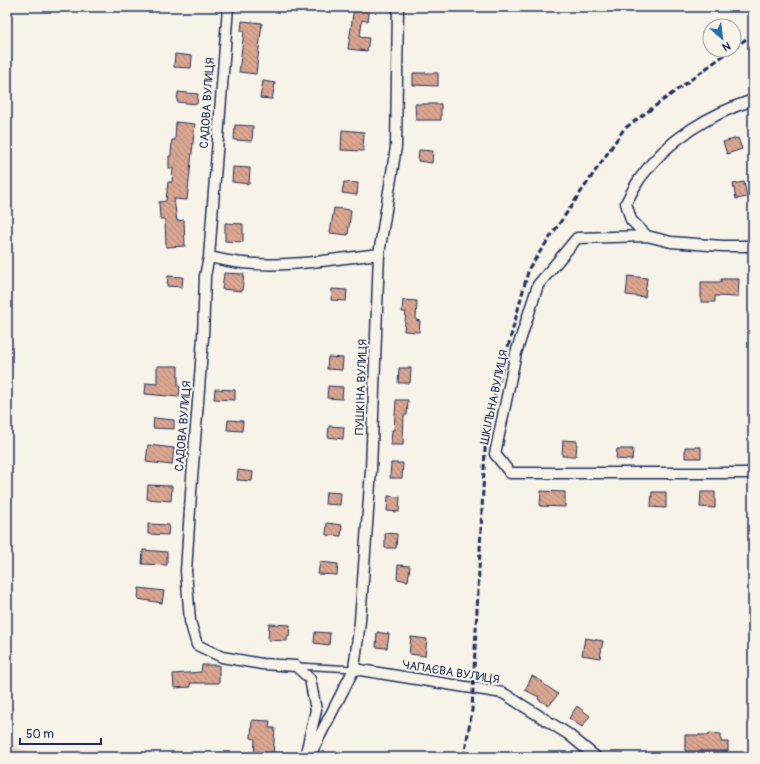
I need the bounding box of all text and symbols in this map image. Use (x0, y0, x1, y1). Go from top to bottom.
north arrow (702, 18, 742, 58)
text: N (720, 39, 733, 54)
street label: САДОВА ВУЛИЦЯ (197, 57, 218, 149)
street label: ПУШКІНА ВУЛИЦЯ (352, 339, 371, 435)
street label: ШКІЛЬНА ВУЛИЦЯ (477, 348, 512, 446)
street label: САДОВА ВУЛИЦЯ (172, 380, 195, 472)
street label: ЧАПАЄВА ВУЛИЦЯ (401, 657, 501, 688)
scale bar (20, 720, 101, 746)
text: 50 m (26, 727, 54, 742)

